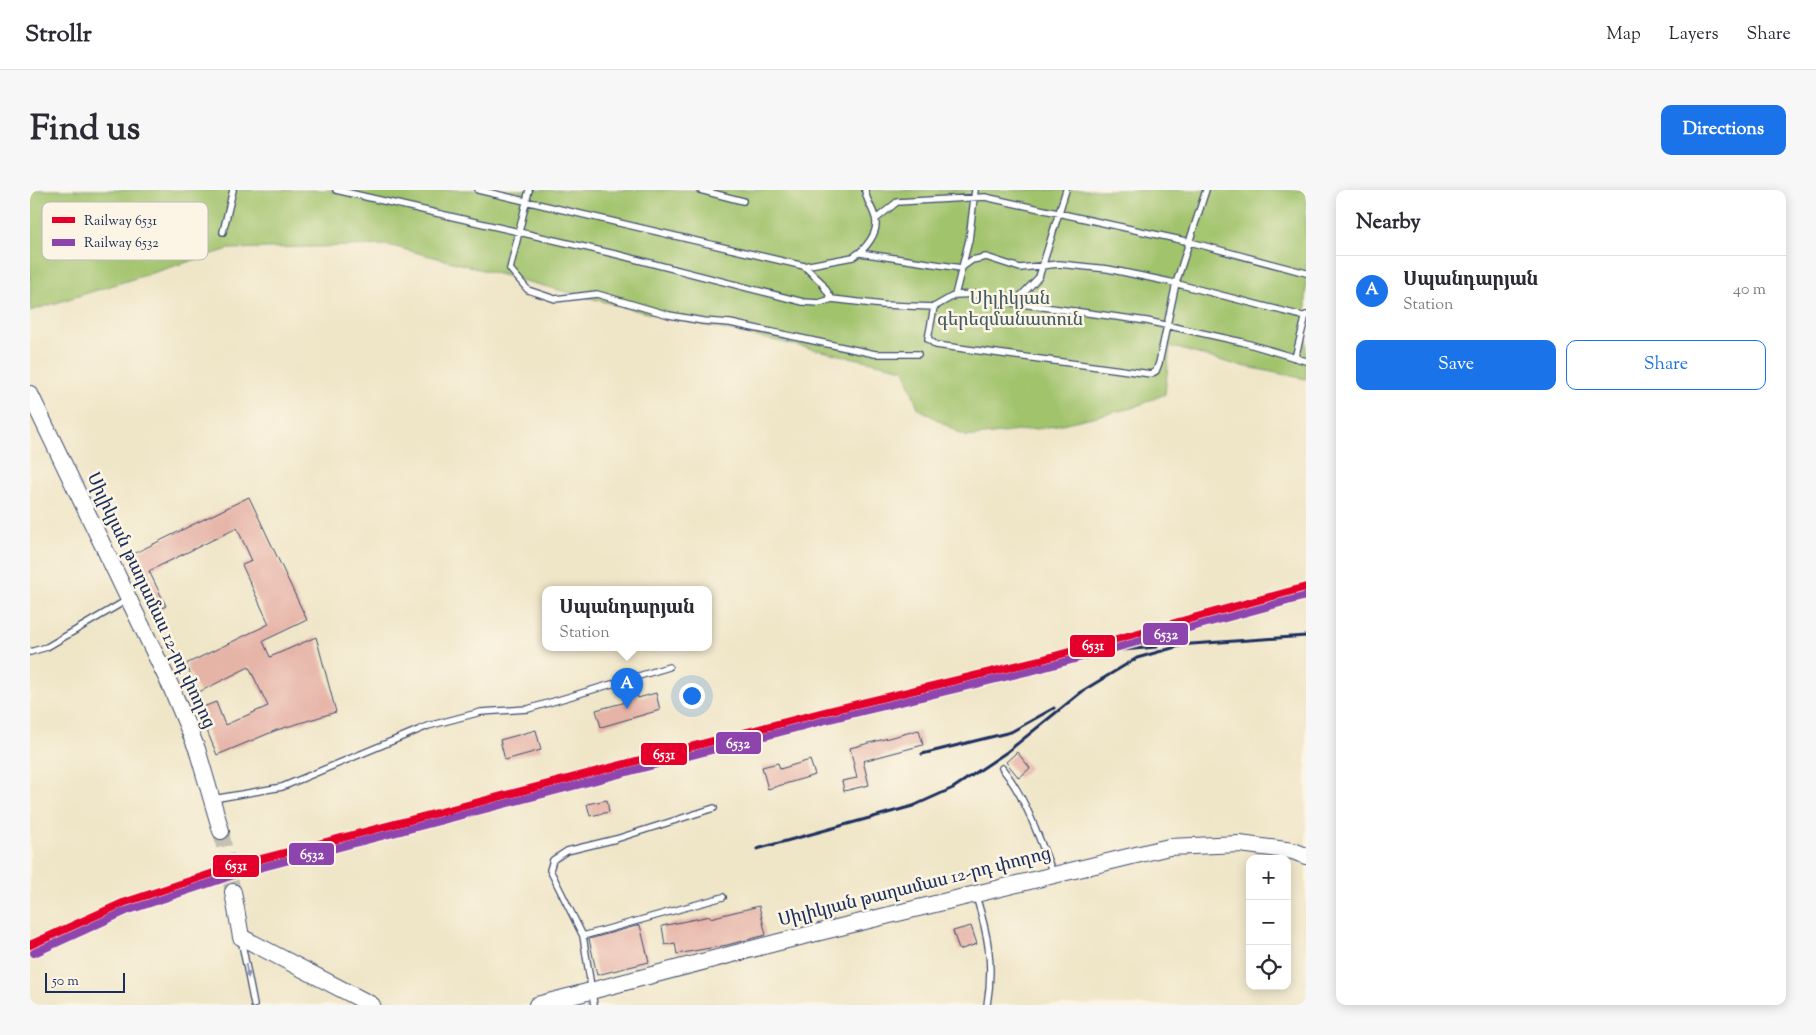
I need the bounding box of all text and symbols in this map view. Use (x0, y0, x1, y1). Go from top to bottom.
text: Strollr (25, 18, 92, 52)
text: Map (1606, 22, 1641, 48)
text: Layers (1669, 22, 1719, 48)
text: Share (1747, 22, 1791, 48)
text: Find us (30, 105, 140, 156)
button: Directions (1661, 105, 1786, 155)
legend (42, 202, 208, 260)
text: Nearby (1356, 208, 1421, 238)
text: Railway 6531 (84, 212, 157, 232)
text: Railway 6532 (84, 234, 159, 254)
text: Սպանդարյան (1403, 267, 1538, 294)
text: A (1366, 279, 1379, 302)
text: 40 m (1733, 279, 1766, 302)
park label: Սիլիկյան գերեզմանատուն (937, 287, 1083, 334)
text: Station (1403, 294, 1453, 317)
button: Save (1356, 340, 1556, 390)
button: Share (1566, 340, 1766, 390)
street label: Սիլիկյան թաղամաս 12-րդ փողոց (79, 468, 221, 734)
popup (542, 586, 712, 651)
text: Սպանդարյան (559, 595, 695, 622)
text: Station (559, 622, 610, 645)
line badge: 6532 (1142, 622, 1189, 646)
text: 6532 (1154, 626, 1178, 646)
line badge: 6531 (1069, 634, 1116, 658)
text: 6531 (1082, 637, 1104, 657)
pin: A (611, 668, 643, 709)
your location (679, 683, 705, 709)
line badge: 6532 (715, 731, 762, 755)
text: 6532 (726, 735, 750, 755)
line badge: 6531 (640, 742, 688, 766)
text: 6531 (653, 746, 675, 766)
street label: Սիլիկյան թաղամաս 12-րդ փողոց (776, 841, 1054, 935)
line badge: 6532 (288, 842, 335, 866)
text: 6532 (300, 846, 324, 866)
line badge: 6531 (212, 854, 260, 878)
map controls (1246, 855, 1291, 990)
button: + (1246, 855, 1291, 900)
text: 6531 (225, 857, 247, 877)
button: − (1246, 900, 1291, 945)
button: locate (1246, 945, 1291, 990)
one-way arrow (243, 964, 251, 979)
scale bar (45, 970, 125, 993)
text: 50 m (52, 972, 79, 992)

